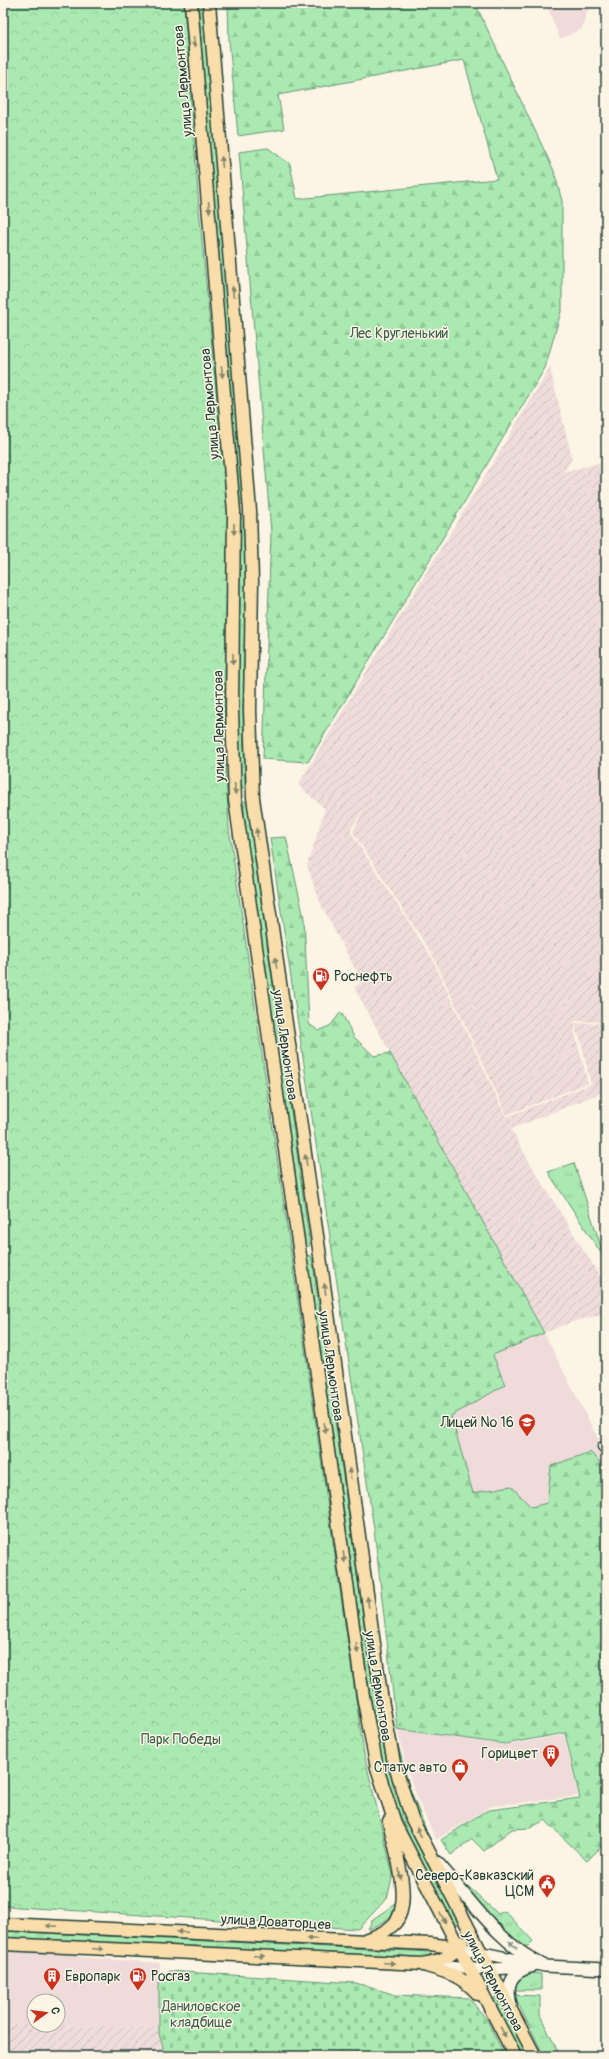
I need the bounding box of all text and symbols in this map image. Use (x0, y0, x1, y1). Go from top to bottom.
street label: улица Лермонтова (170, 25, 196, 138)
one-way arrow (190, 36, 197, 48)
one-way arrow (218, 156, 225, 168)
one-way arrow (206, 201, 212, 213)
one-way arrow (229, 286, 236, 298)
park label: Лес Кругленький (349, 325, 448, 342)
street label: улица Лермонтова (197, 348, 223, 461)
one-way arrow (219, 366, 226, 378)
one-way arrow (231, 523, 237, 536)
one-way arrow (230, 653, 236, 666)
street label: улица Лермонтова (210, 670, 228, 783)
one-way arrow (231, 783, 238, 795)
one-way arrow (254, 828, 261, 840)
one-way arrow (273, 957, 279, 969)
fuel station icon: Роснефть (311, 966, 331, 991)
place label: Роснефть (334, 968, 393, 985)
street label: улица Лермонтова (269, 988, 301, 1101)
one-way arrow (303, 1154, 309, 1166)
one-way arrow (321, 1283, 328, 1295)
street label: улица Лермонтова (315, 1309, 347, 1422)
school or university icon: Лицей № 16 (517, 1412, 537, 1437)
place label: Лицей № 16 (439, 1414, 514, 1431)
one-way arrow (322, 1422, 328, 1434)
one-way arrow (347, 1467, 353, 1480)
one-way arrow (341, 1551, 347, 1563)
one-way arrow (365, 1596, 371, 1608)
street label: улица Лермонтова (361, 1629, 395, 1742)
one-way arrow (354, 1642, 360, 1654)
park label: Парк Победы (141, 1731, 221, 1748)
building icon: Горицвет (541, 1743, 561, 1768)
place label: Горицвет (481, 1745, 538, 1762)
shop icon: Статус авто (450, 1757, 470, 1782)
place label: Статус авто (374, 1759, 447, 1776)
one-way arrow (415, 1826, 422, 1837)
place label: Северо-Кавказский ЦСМ (415, 1867, 534, 1900)
one-way arrow (397, 1868, 403, 1880)
public building icon: Северо-Кавказский ЦСМ (537, 1873, 557, 1898)
street label: улица Доваторцев (219, 1911, 332, 1933)
one-way arrow (439, 1912, 446, 1924)
one-way arrow (45, 1923, 58, 1929)
street label: улица Лермонтова (459, 1927, 527, 2034)
one-way arrow (176, 1929, 188, 1936)
one-way arrow (306, 1935, 318, 1942)
one-way arrow (508, 1940, 518, 1950)
one-way arrow (92, 1946, 105, 1952)
one-way arrow (253, 1953, 265, 1960)
one-way arrow (383, 1959, 395, 1966)
building icon: Европарк (42, 1966, 62, 1991)
fuel station icon: Росгаз (128, 1966, 148, 1991)
place label: Европарк (65, 1968, 121, 1985)
place label: Росгаз (151, 1968, 191, 1985)
north arrow (26, 1993, 66, 2033)
park label: Даниловское кладбище (161, 1998, 240, 2031)
text: С (48, 2006, 62, 2016)
one-way arrow (500, 2026, 506, 2038)

